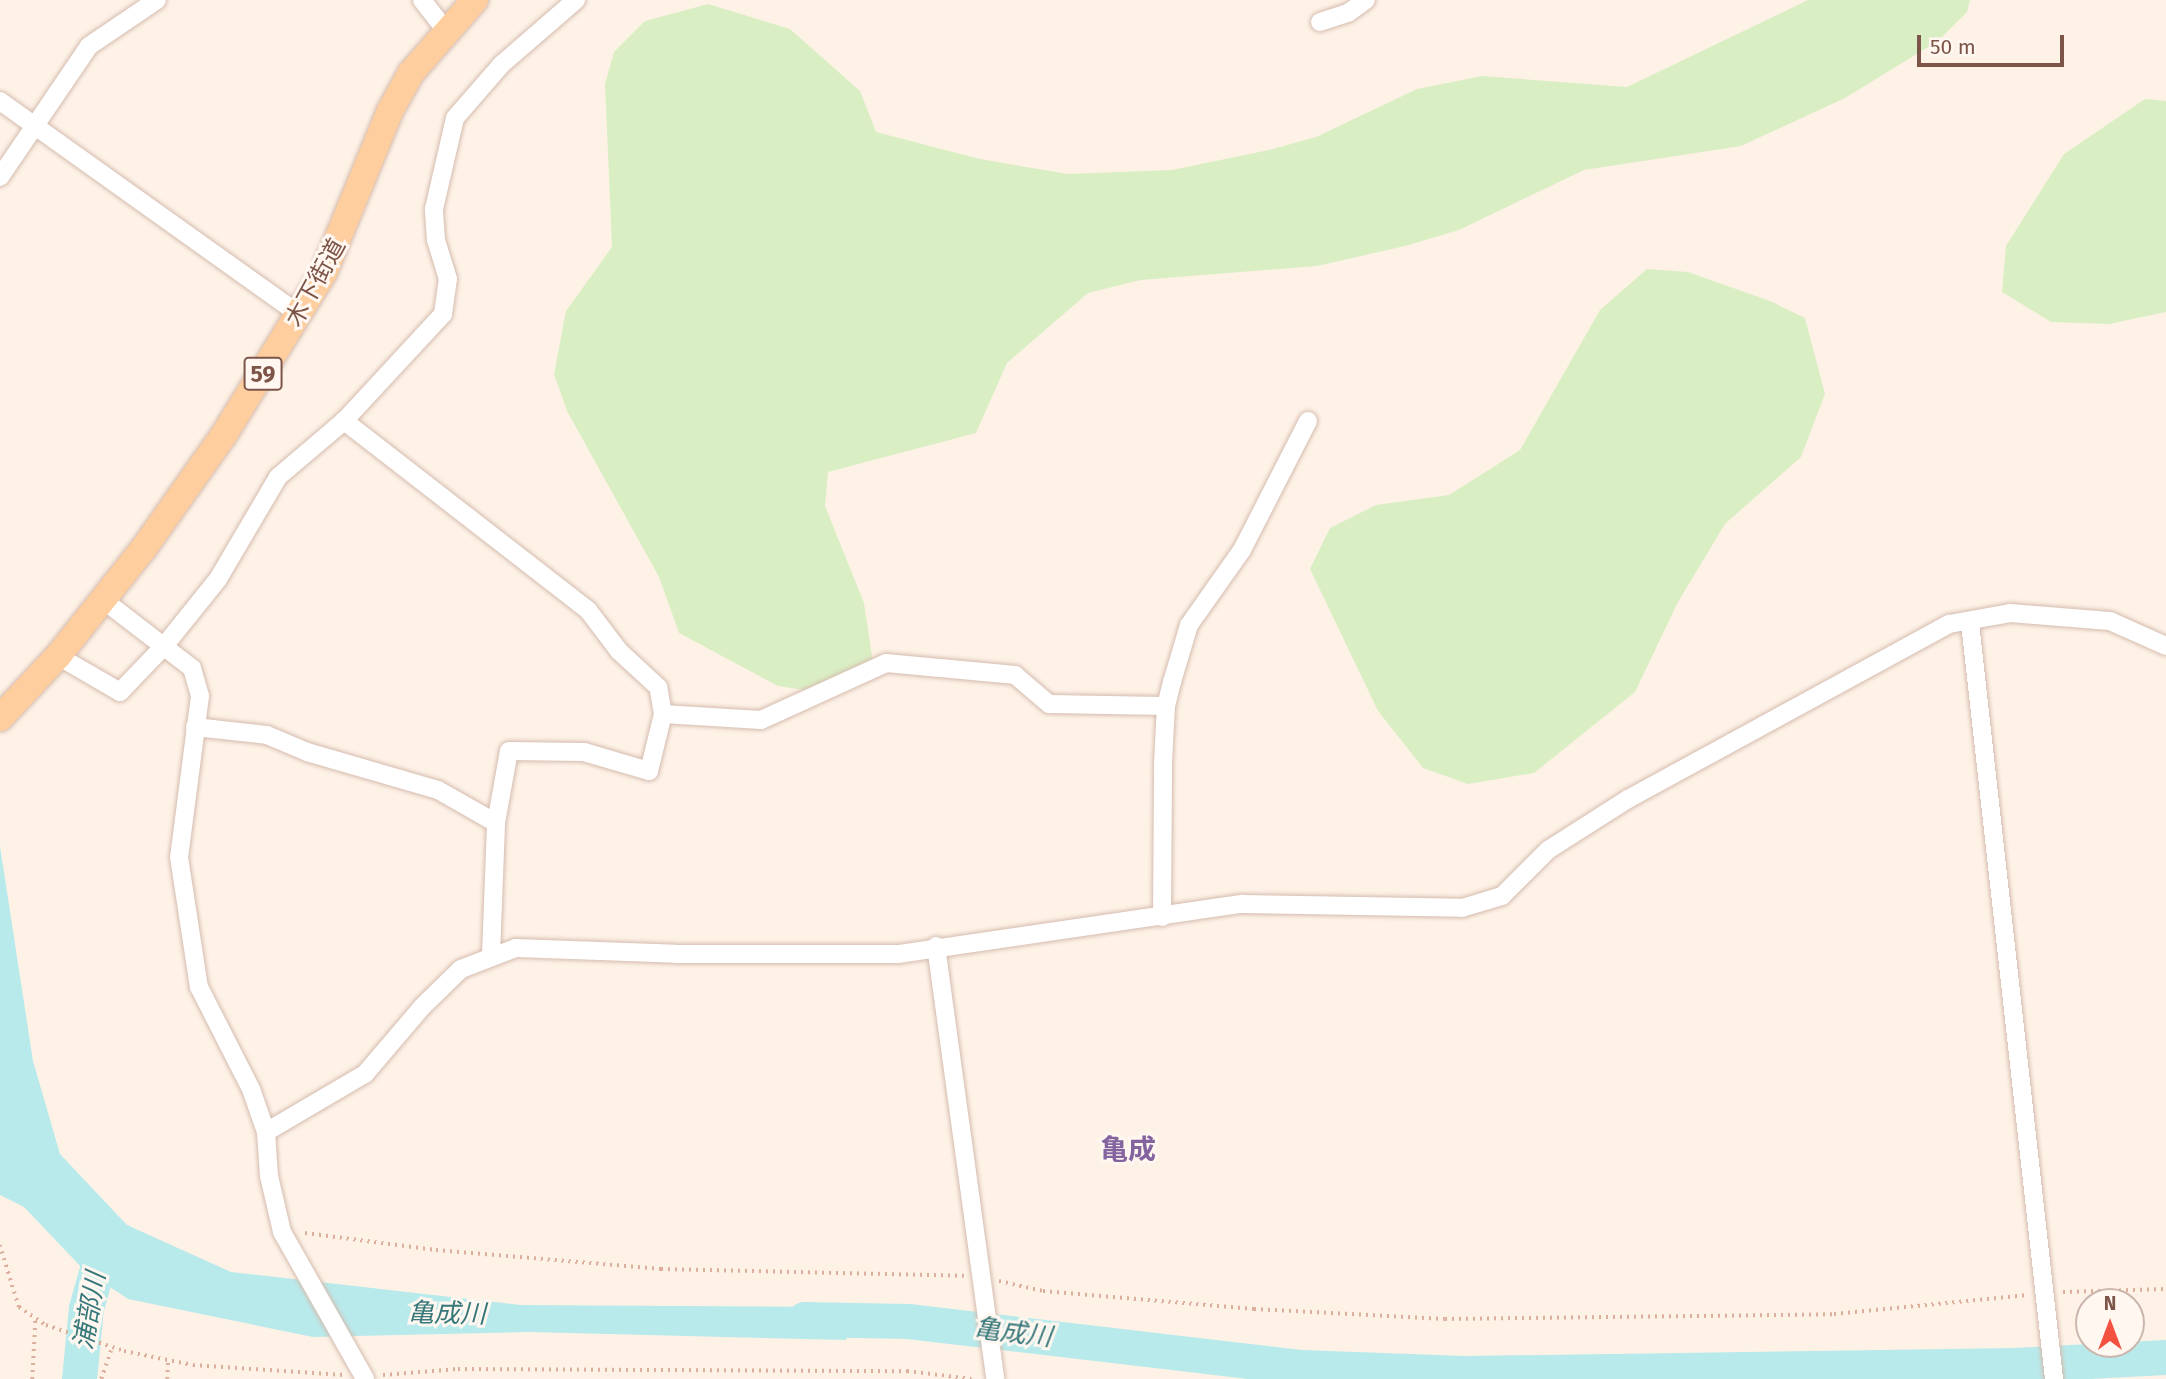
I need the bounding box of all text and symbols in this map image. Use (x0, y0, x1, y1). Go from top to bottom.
scale bar (1921, 21, 2068, 65)
text: 50 m (1930, 34, 1976, 60)
street label: 木下街道 (280, 234, 352, 332)
road number: 59 (242, 354, 284, 394)
district label: 亀成 (1100, 1133, 1156, 1167)
water label: 浦部川 (68, 1270, 112, 1352)
north arrow (2075, 1288, 2145, 1358)
text: N (2104, 1292, 2116, 1315)
water label: 亀成川 (408, 1298, 486, 1330)
water label: 亀成川 (972, 1313, 1054, 1353)

